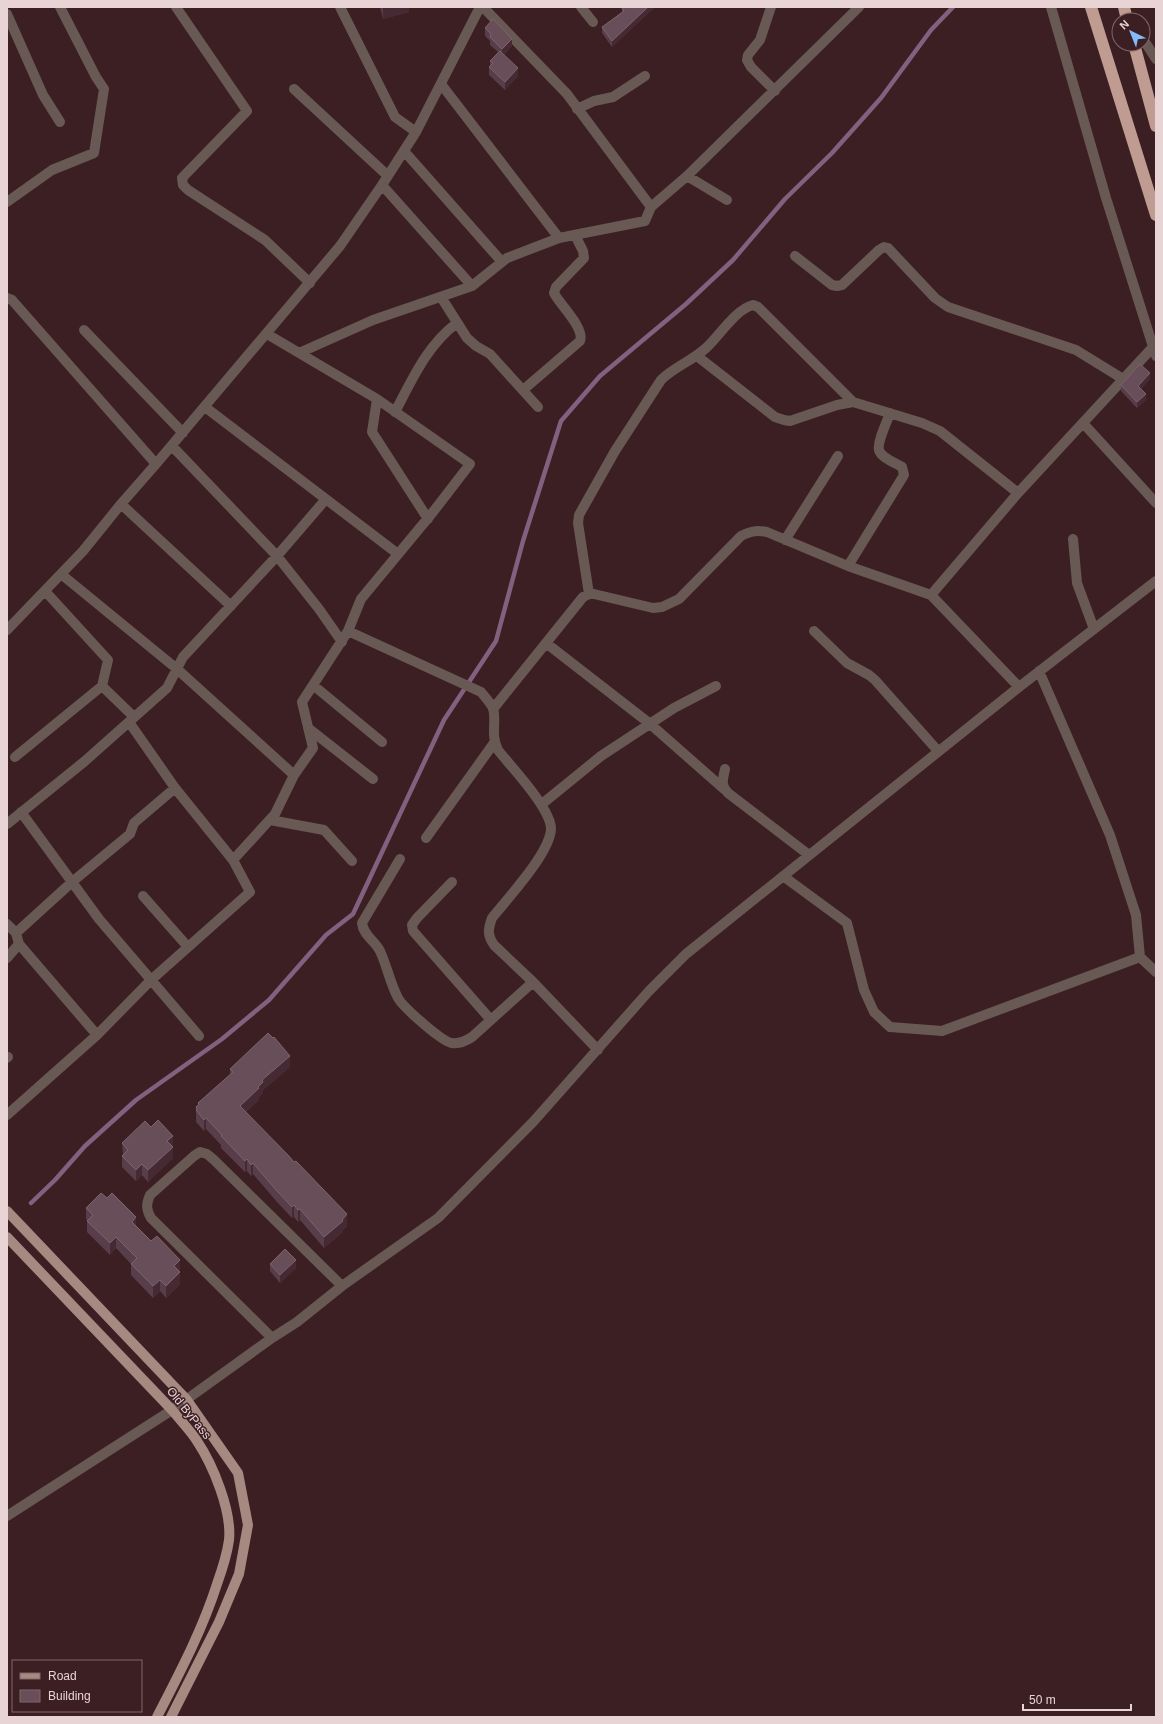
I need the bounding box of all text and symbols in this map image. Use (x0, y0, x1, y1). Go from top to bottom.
north arrow (1111, 12, 1151, 52)
text: N (1117, 18, 1131, 32)
street label: Old ByPass (164, 1384, 214, 1442)
legend (12, 1660, 142, 1712)
text: Road (48, 1669, 77, 1683)
scale bar (1023, 1686, 1131, 1712)
text: Building (48, 1689, 91, 1703)
text: 50 m (1029, 1693, 1056, 1707)

